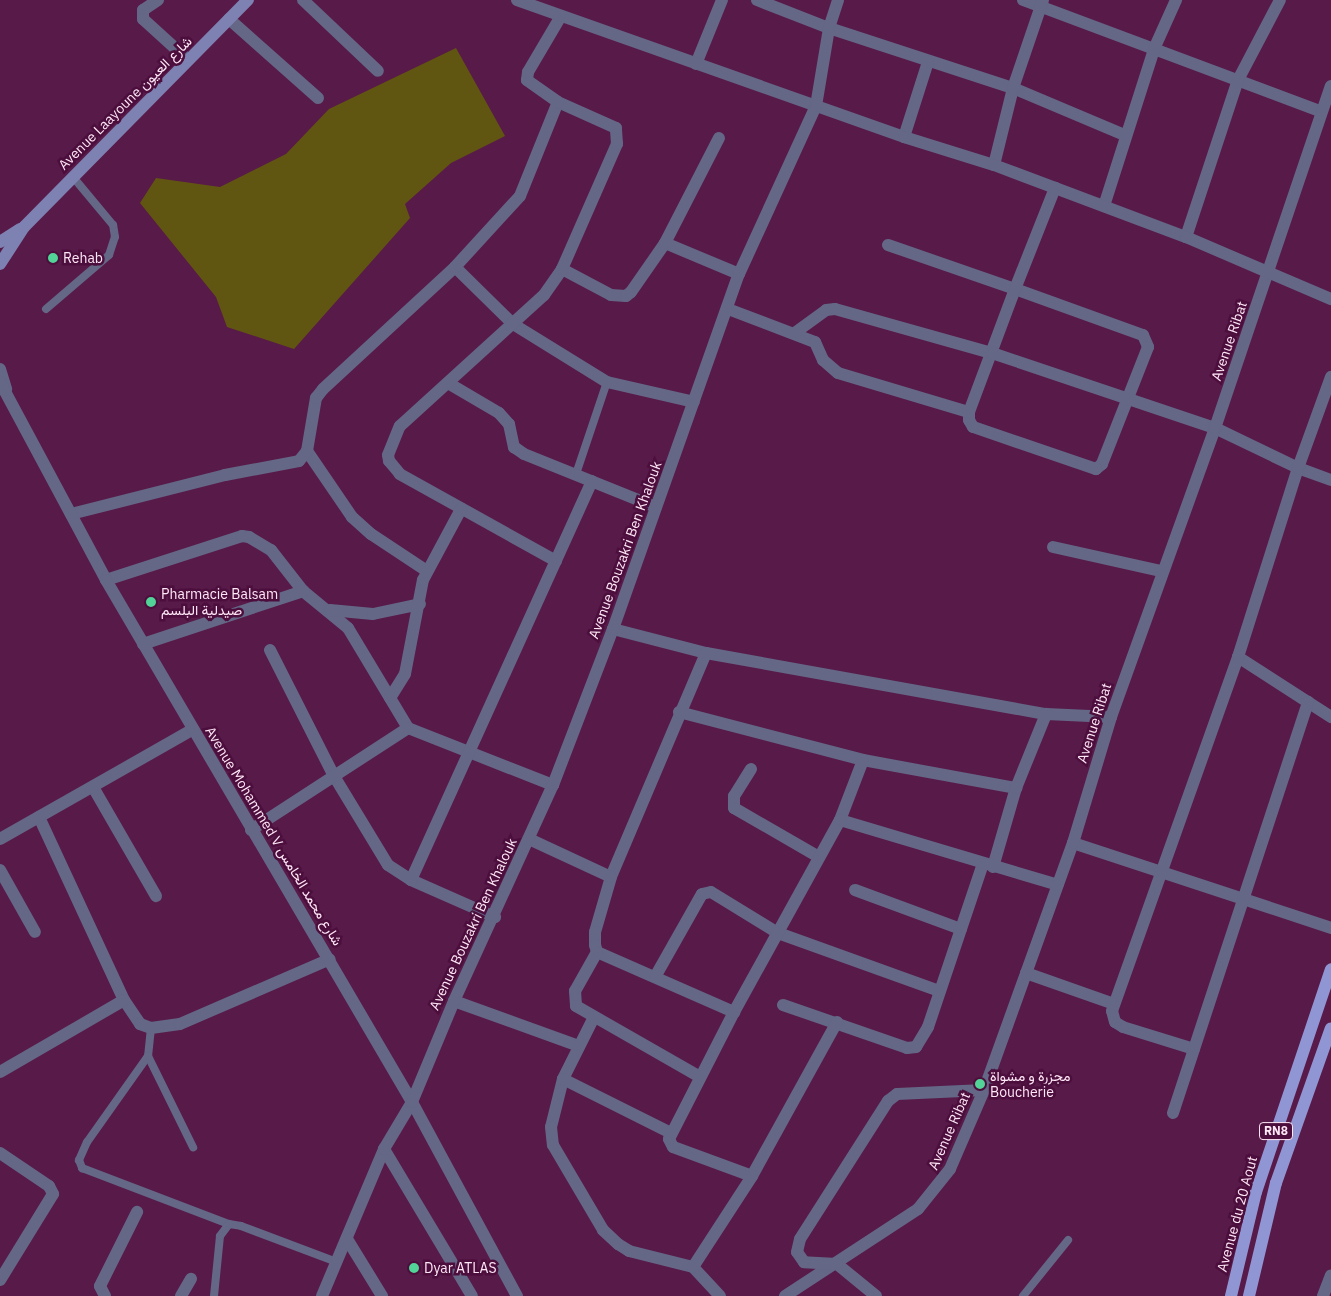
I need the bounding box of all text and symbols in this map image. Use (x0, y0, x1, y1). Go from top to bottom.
street label: Avenue Laayoune شارع العيون (55, 33, 195, 173)
place label: Rehab (63, 250, 103, 266)
marker: Rehab (47, 252, 59, 264)
street label: Avenue Ribat (1208, 299, 1250, 383)
street label: Avenue Bouzakri Ben Khalouk (585, 459, 665, 641)
place label: Pharmacie Balsam صيدلية البلسم (161, 586, 278, 618)
marker: Pharmacie Balsam صيدلية البلسم (145, 596, 157, 608)
street label: Avenue Ribat (1073, 681, 1115, 765)
street label: Avenue Mohammed V شارع محمد الخامس (202, 723, 346, 949)
street label: Avenue Bouzakri Ben Khalouk (426, 835, 520, 1013)
place label: مجزرة و مشواة Boucherie (990, 1068, 1071, 1100)
marker: مجزرة و مشواة Boucherie (974, 1078, 986, 1090)
street label: Avenue Ribat (924, 1090, 974, 1172)
road number: RN8 (1258, 1122, 1294, 1140)
street label: Avenue du 20 Aout (1213, 1154, 1261, 1274)
place label: Dyar ATLAS (424, 1260, 497, 1276)
marker: Dyar ATLAS (408, 1262, 420, 1274)

